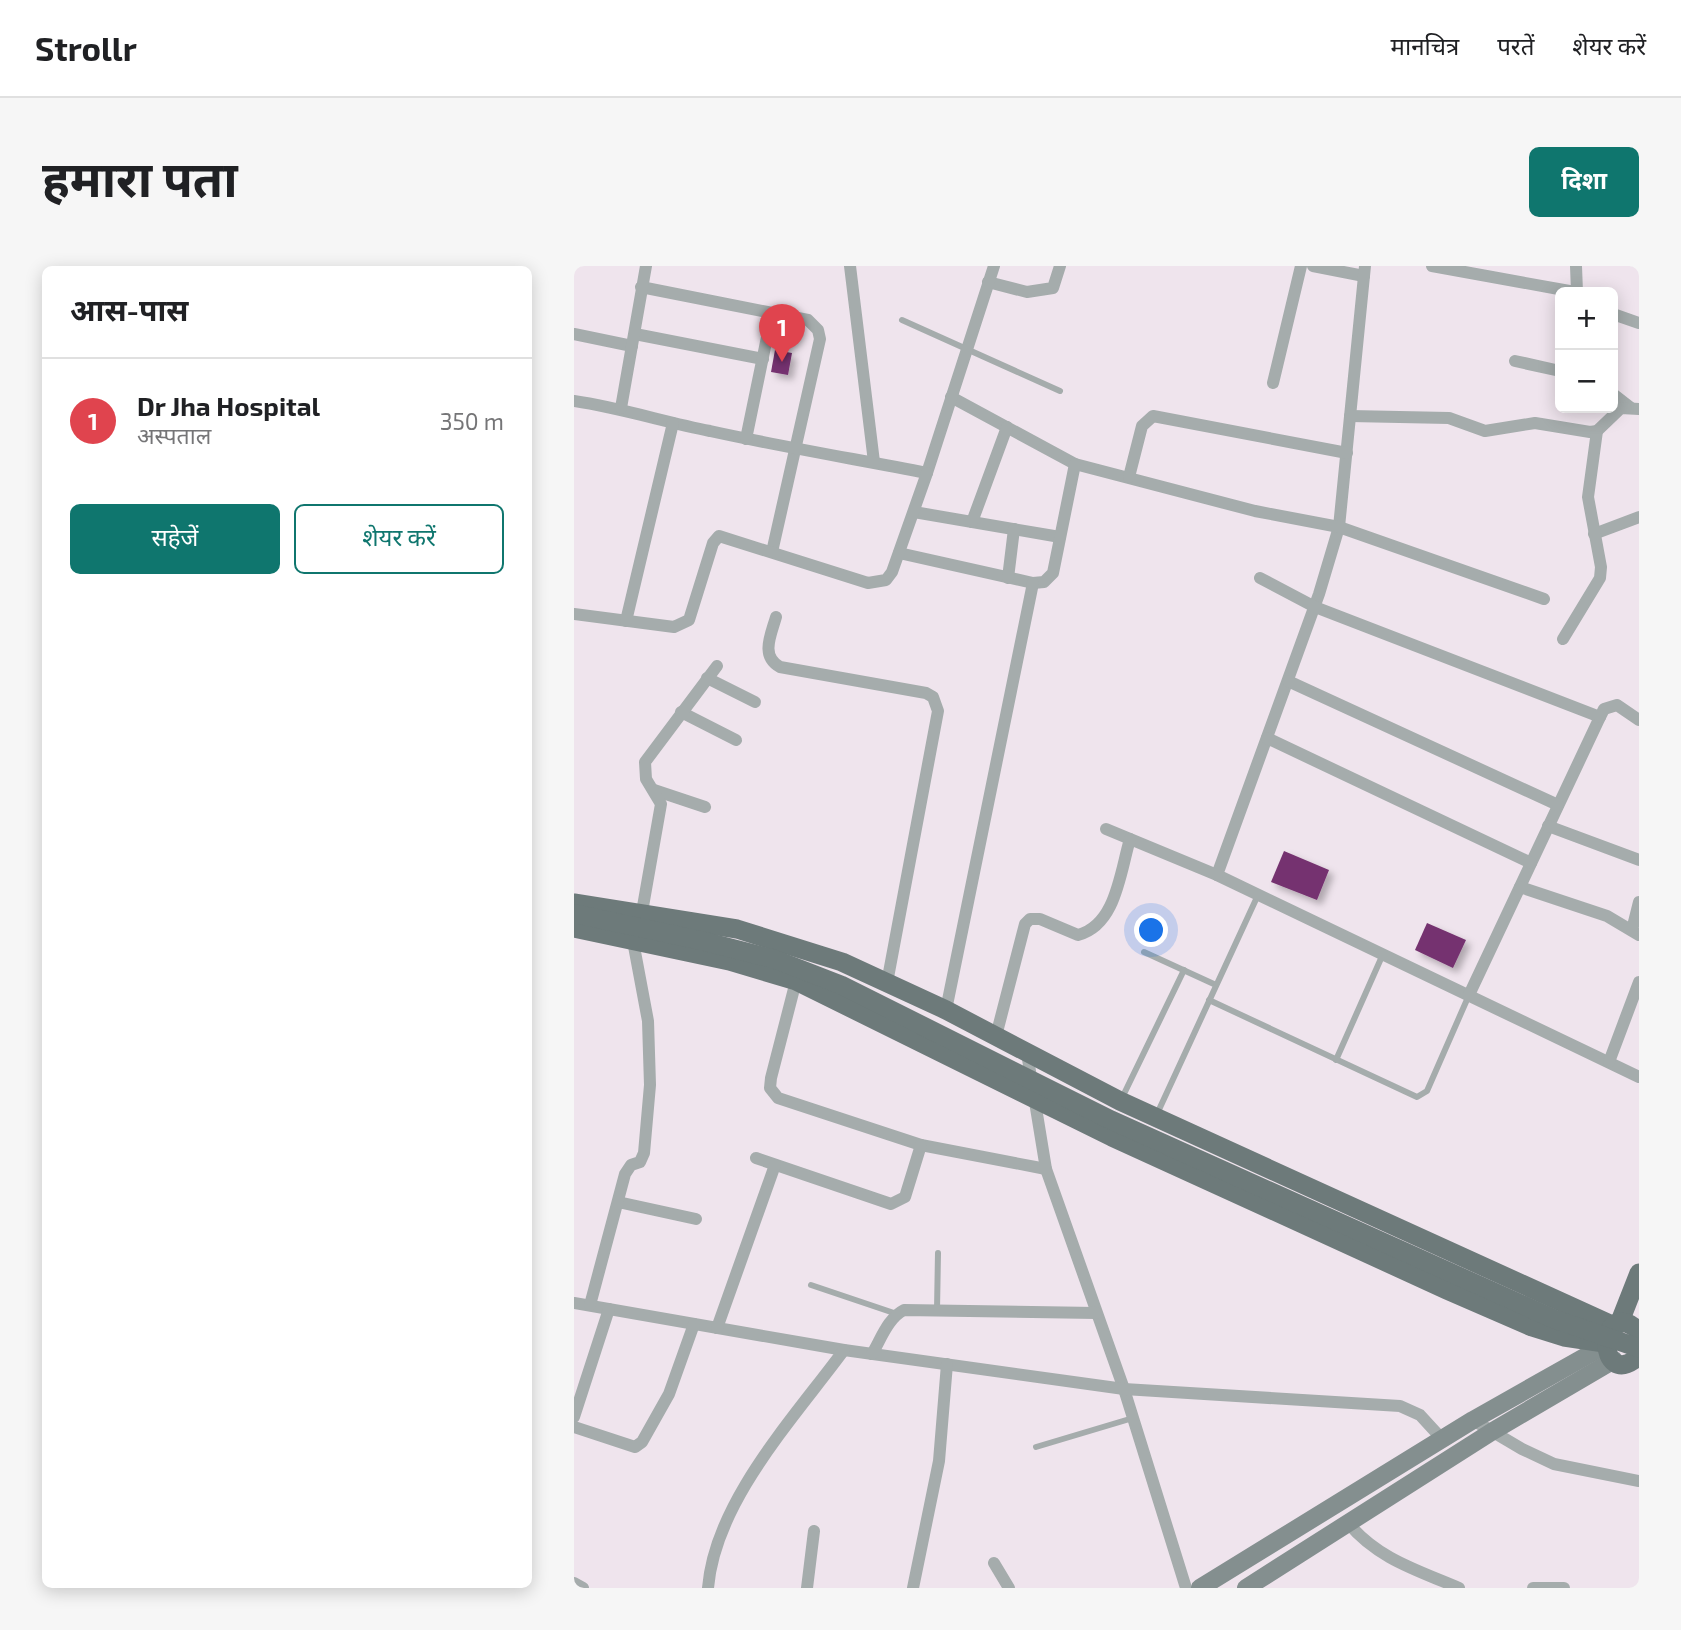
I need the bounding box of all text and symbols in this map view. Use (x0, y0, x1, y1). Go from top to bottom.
text: Strollr (35, 28, 137, 68)
text: मानचित्र (1391, 31, 1459, 60)
text: परतें (1497, 31, 1534, 60)
text: शेयर करें (1572, 31, 1646, 60)
button: दिशा (1529, 147, 1639, 217)
text: हमारा पता (42, 148, 238, 207)
map controls (1555, 287, 1618, 413)
button: + (1555, 287, 1618, 350)
text: आस-पास (70, 291, 188, 327)
pin: 1 (759, 304, 805, 362)
button: − (1555, 350, 1618, 413)
text: Dr Jha Hospital (137, 390, 320, 421)
text: 1 (88, 407, 98, 435)
text: 350 m (440, 407, 504, 435)
text: अस्पताल (137, 421, 211, 449)
button: सहेजें (70, 504, 280, 574)
button: शेयर करें (294, 504, 504, 574)
your location (1134, 913, 1168, 947)

